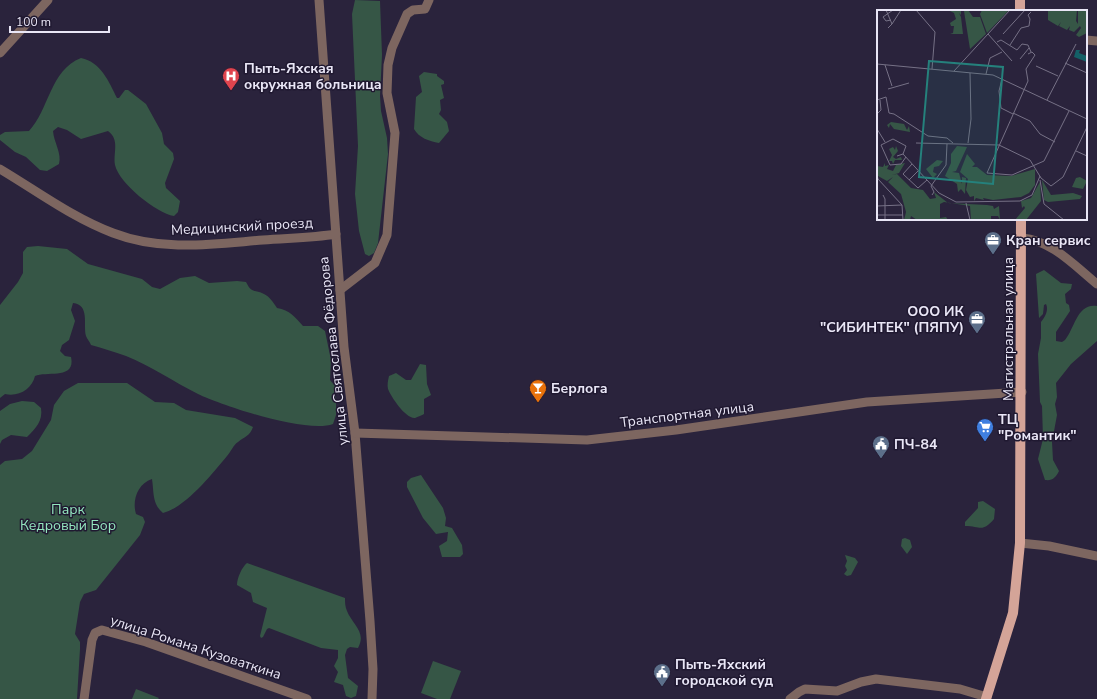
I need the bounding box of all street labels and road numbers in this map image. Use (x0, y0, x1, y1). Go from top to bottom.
street label: Медицинский проезд (171, 213, 313, 240)
street label: улица Святослава Фёдорова (314, 256, 353, 446)
street label: Магистральная улица (999, 257, 1018, 401)
street label: Транспортная улица (619, 397, 755, 432)
street label: улица Романа Кузоваткина (108, 611, 284, 684)

